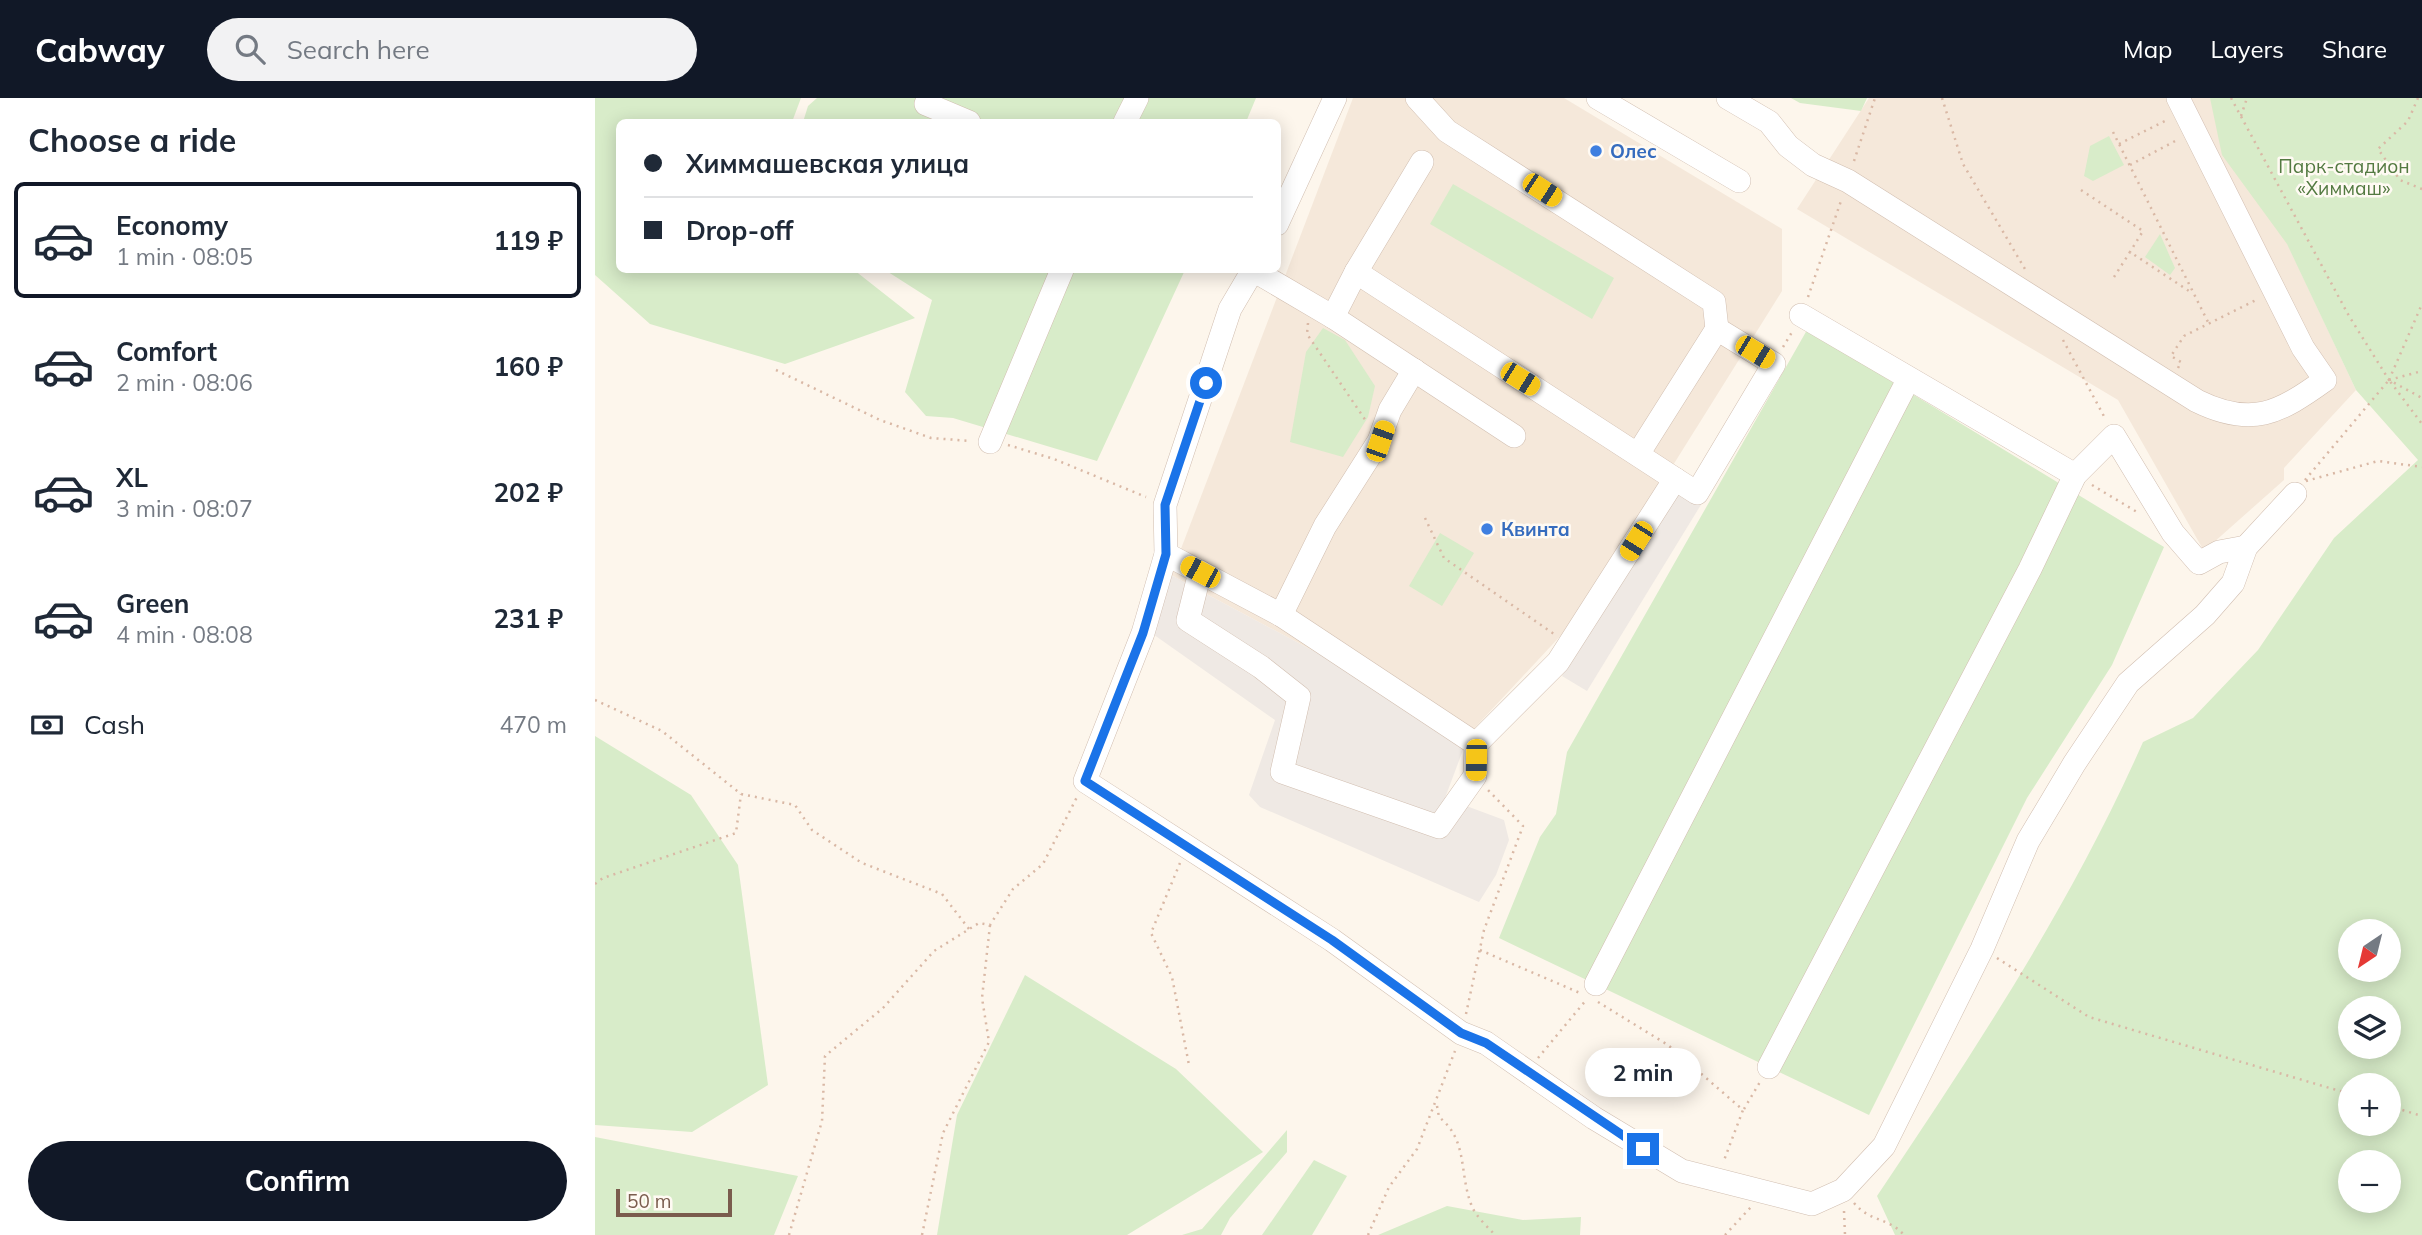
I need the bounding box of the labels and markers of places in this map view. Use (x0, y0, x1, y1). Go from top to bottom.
place label: Олес (1610, 139, 1657, 163)
marker: Олес (1588, 143, 1604, 159)
place label: Квинта (1501, 517, 1570, 541)
marker: Квинта (1479, 521, 1495, 537)

